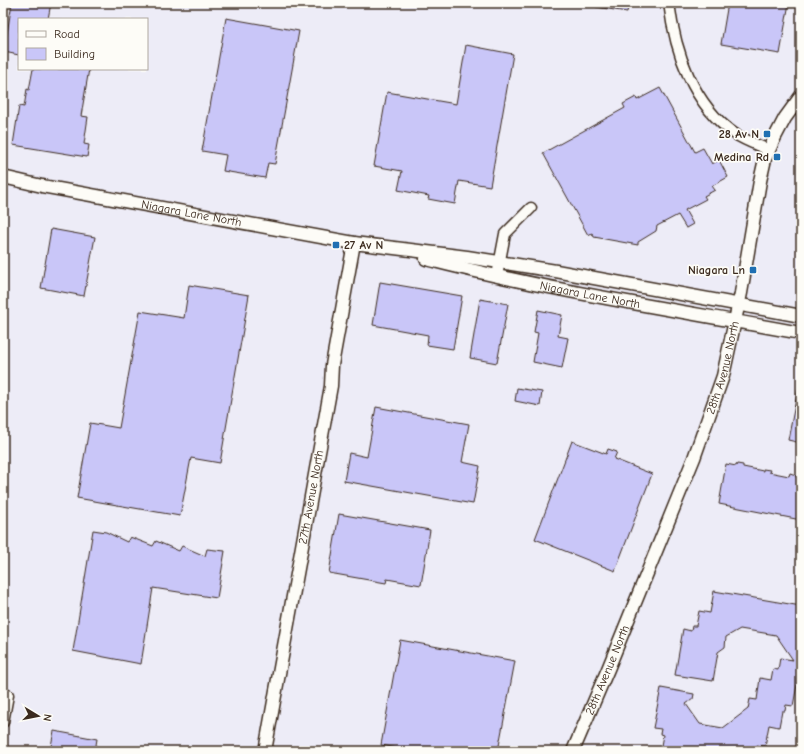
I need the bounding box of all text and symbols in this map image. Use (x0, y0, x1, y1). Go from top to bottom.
legend (18, 18, 148, 70)
text: Road (54, 27, 80, 41)
text: Building (54, 47, 95, 61)
place label: 28 Av N (719, 127, 759, 141)
marker: 28 Av N (762, 129, 772, 139)
place label: Medina Rd (714, 150, 769, 164)
marker: Medina Rd (772, 152, 782, 162)
street label: Niagara Lane North (140, 197, 243, 229)
place label: 27 Av N (344, 238, 383, 252)
marker: 27 Av N (331, 240, 341, 250)
place label: Niagara Ln (688, 263, 745, 277)
marker: Niagara Ln (748, 265, 758, 275)
street label: Niagara Lane North (539, 278, 641, 311)
street label: 28th Avenue North (703, 320, 742, 416)
street label: 27th Avenue North (296, 449, 326, 545)
street label: 28th Avenue North (582, 623, 632, 717)
north arrow (18, 696, 58, 736)
text: N (40, 713, 54, 722)

